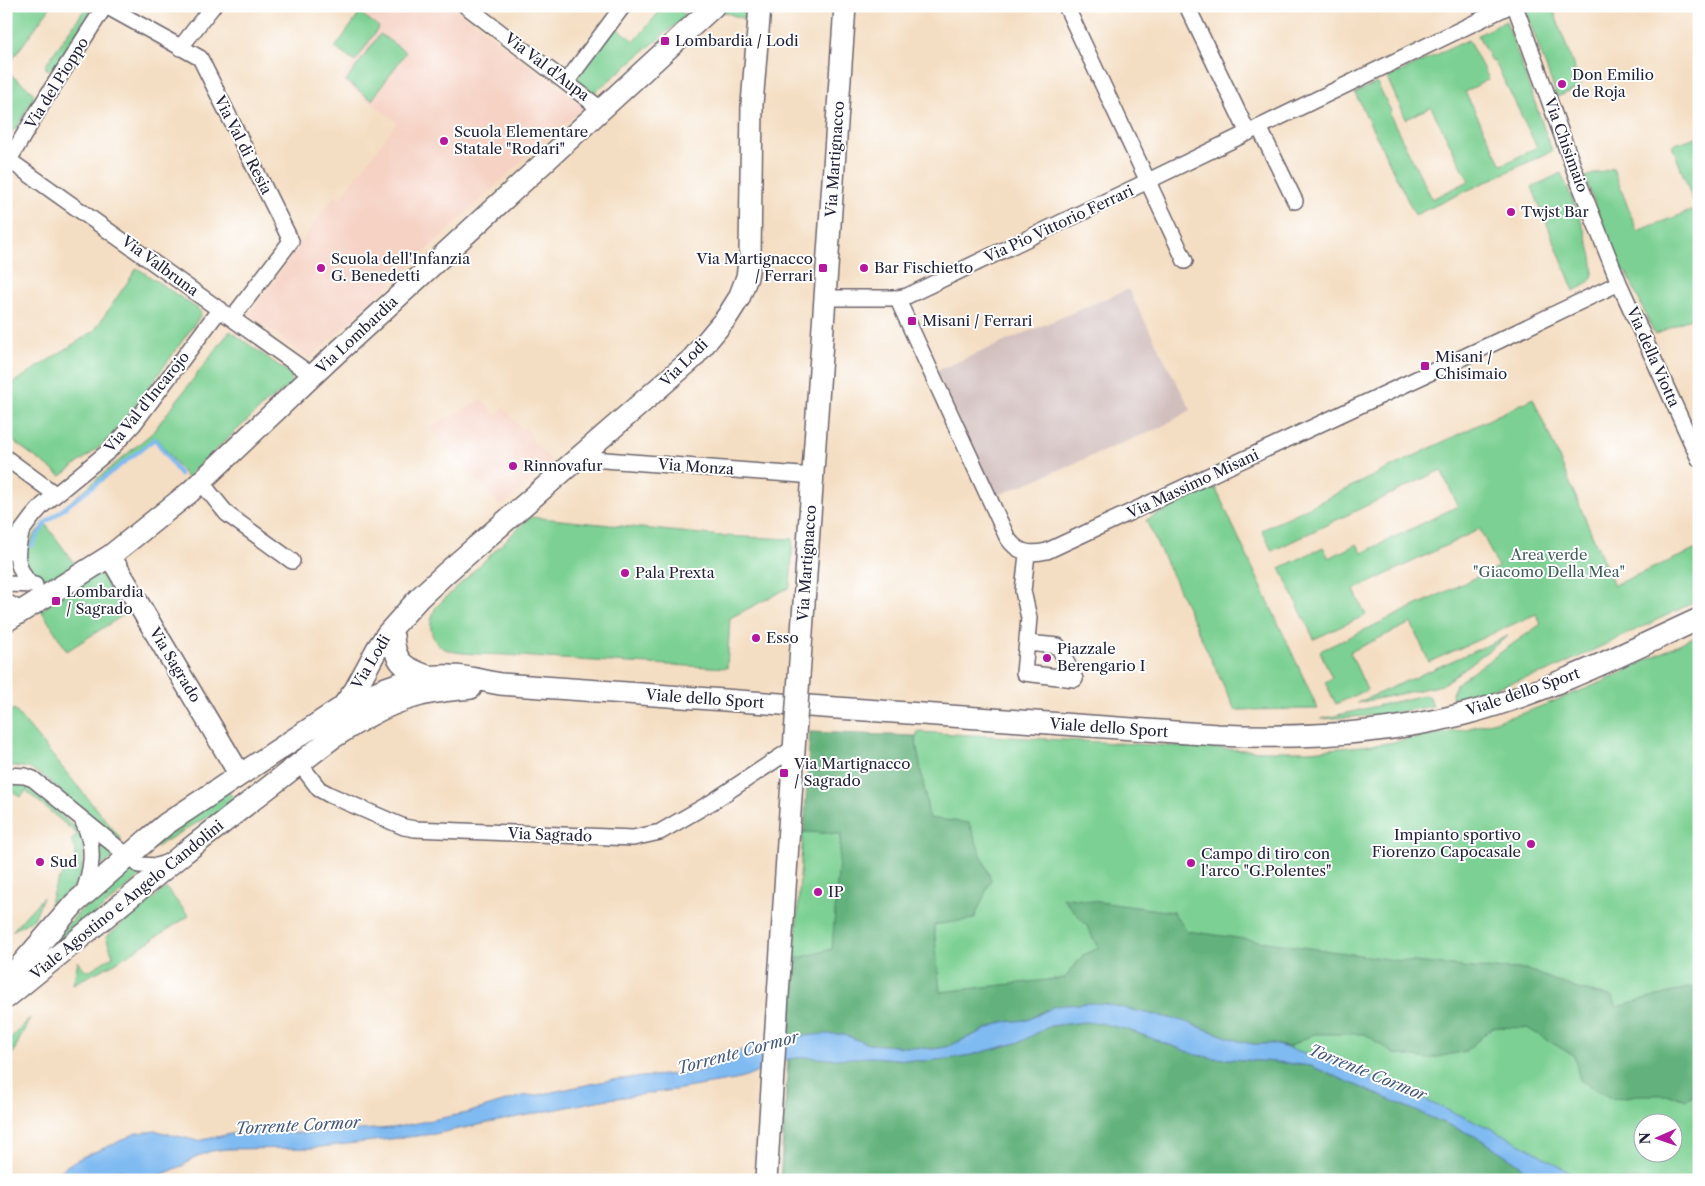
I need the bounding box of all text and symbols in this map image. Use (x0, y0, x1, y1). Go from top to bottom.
street label: Via Val d'Aupa (500, 28, 593, 105)
place label: Lombardia / Lodi (675, 31, 799, 50)
street label: Via del Pioppo (20, 33, 92, 133)
marker: Lombardia / Lodi (659, 35, 671, 47)
place label: Don Emilio de Roja (1572, 65, 1654, 101)
marker: Don Emilio de Roja (1556, 78, 1568, 90)
street label: Via Val di Resia (210, 91, 277, 197)
street label: Via Chisimaio (1540, 94, 1592, 195)
street label: Via Martignacco (821, 100, 848, 219)
place label: Scuola Elementare Statale "Rodari" (454, 122, 588, 158)
marker: Scuola Elementare Statale "Rodari" (438, 135, 450, 147)
street label: Via Pio Vittorio Ferrari (980, 180, 1137, 267)
place label: Twjst Bar (1521, 202, 1589, 221)
marker: Twjst Bar (1505, 206, 1517, 218)
street label: Via Valbruna (117, 231, 202, 300)
place label: Scuola dell'Infanzia G. Benedetti (331, 249, 470, 285)
place label: Via Martignacco / Ferrari (696, 249, 813, 285)
place label: Bar Fischietto (874, 258, 973, 277)
marker: Scuola dell'Infanzia G. Benedetti (315, 262, 327, 274)
marker: Via Martignacco / Ferrari (817, 262, 829, 274)
marker: Bar Fischietto (858, 262, 870, 274)
street label: Via Lombardia (311, 292, 402, 378)
street label: Via della Viotta (1622, 303, 1684, 410)
place label: Misani / Ferrari (922, 311, 1033, 330)
marker: Misani / Ferrari (906, 315, 918, 327)
street label: Via Lodi (655, 334, 712, 391)
street label: Via Val d'Incarojo (99, 347, 193, 457)
place label: Misani / Chisimaio (1435, 347, 1507, 383)
marker: Misani / Chisimaio (1419, 360, 1431, 372)
street label: Via Massimo Misani (1123, 445, 1262, 523)
street label: Via Monza (656, 454, 735, 479)
place label: Rinnovafur (523, 456, 603, 475)
marker: Rinnovafur (507, 460, 519, 472)
street label: Via Martignacco (793, 504, 820, 623)
park label: Area verde "Giacomo Della Mea" (1473, 545, 1625, 581)
place label: Pala Prexta (635, 563, 715, 582)
marker: Pala Prexta (619, 567, 631, 579)
place label: Lombardia / Sagrado (66, 582, 144, 618)
marker: Lombardia / Sagrado (50, 595, 62, 607)
street label: Via Sagrado (145, 623, 205, 706)
place label: Esso (766, 628, 799, 647)
street label: Via Lodi (347, 631, 394, 693)
marker: Esso (750, 632, 762, 644)
place label: Piazzale Berengario I (1057, 639, 1145, 675)
marker: Piazzale Berengario I (1041, 652, 1053, 664)
street label: Viale dello Sport (1463, 663, 1583, 720)
street label: Viale dello Sport (644, 685, 766, 712)
street label: Viale dello Sport (1048, 714, 1170, 741)
place label: Via Martignacco / Sagrado (793, 754, 910, 790)
marker: Via Martignacco / Sagrado (778, 767, 790, 779)
street label: Viale Agostino e Angelo Candolini (26, 816, 227, 984)
street label: Via Sagrado (507, 823, 592, 845)
place label: Impianto sportivo Fiorenzo Capocasale (1372, 825, 1521, 861)
marker: Impianto sportivo Fiorenzo Capocasale (1525, 838, 1537, 850)
place label: Campo di tiro con l'arco "G.Polentes" (1201, 844, 1331, 880)
place label: Sud (50, 852, 77, 871)
marker: Sud (34, 856, 46, 868)
marker: Campo di tiro con l'arco "G.Polentes" (1185, 857, 1197, 869)
place label: IP (828, 882, 844, 901)
marker: IP (812, 886, 824, 898)
water label: Torrente Cormor (675, 1026, 803, 1078)
water label: Torrente Cormor (1306, 1039, 1431, 1105)
water label: Torrente Cormor (235, 1112, 363, 1138)
north arrow (1632, 1114, 1682, 1164)
text: N (1636, 1132, 1654, 1145)

